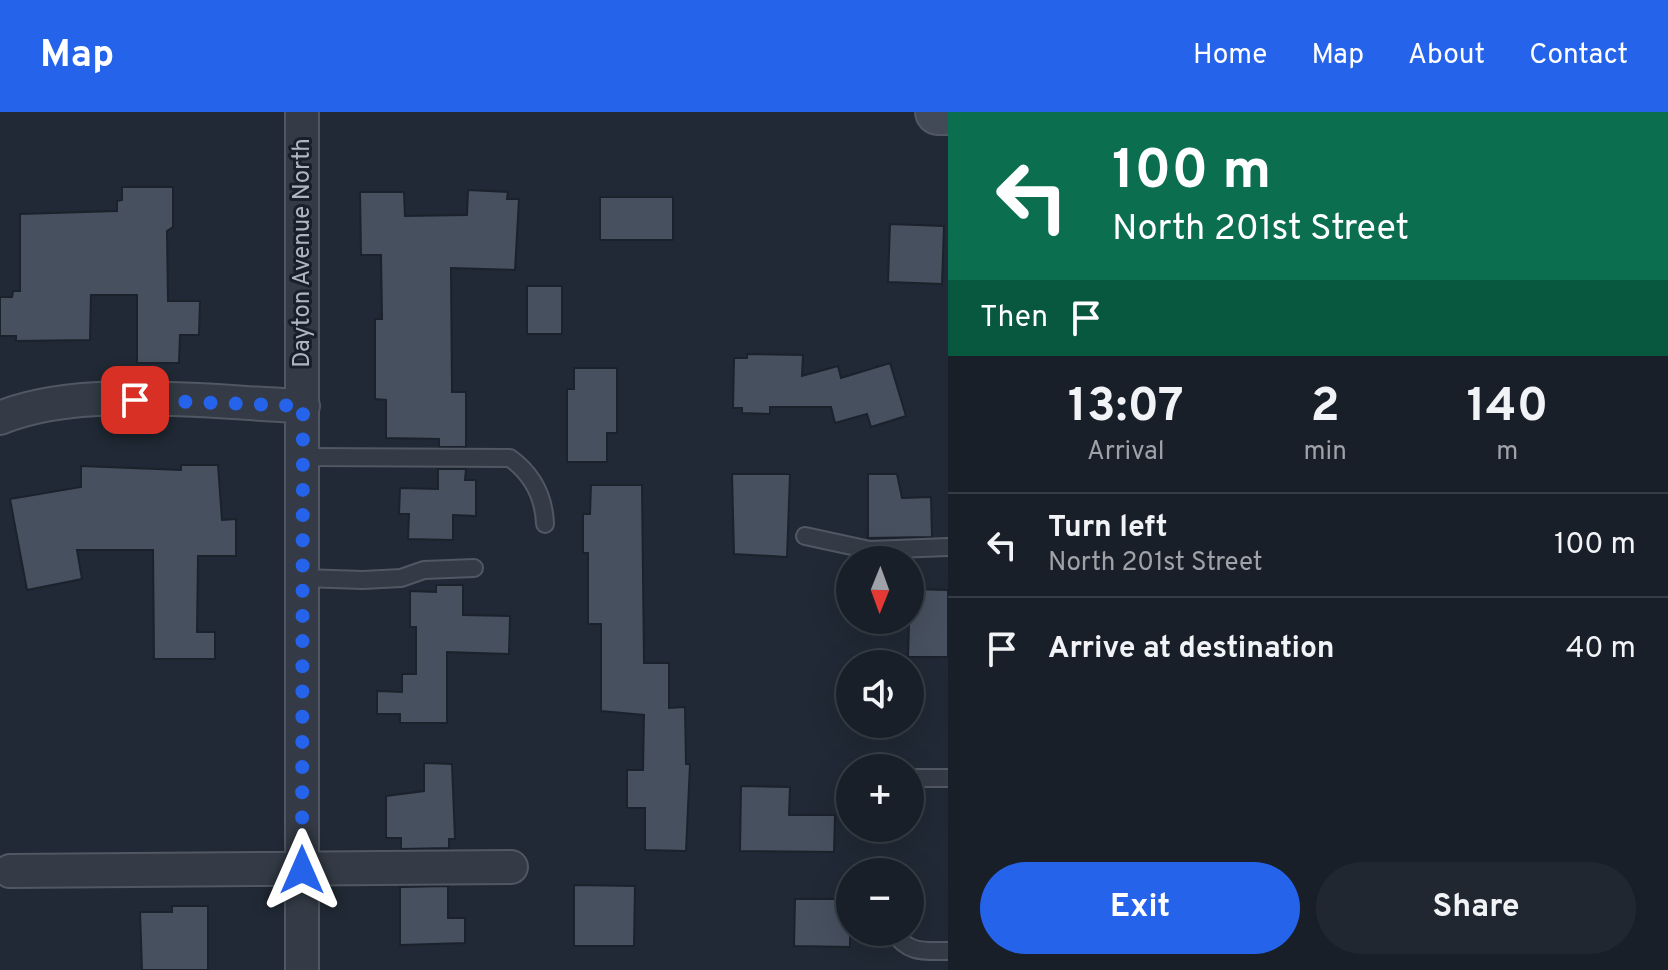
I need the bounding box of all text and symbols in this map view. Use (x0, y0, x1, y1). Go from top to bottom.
text: Map (40, 32, 114, 81)
text: Home (1193, 38, 1267, 74)
text: Map (1311, 38, 1364, 74)
text: About (1408, 38, 1485, 74)
text: Contact (1529, 38, 1628, 74)
street label: Dayton Avenue North (288, 138, 318, 368)
text: 100 m (1112, 138, 1271, 208)
icon: left (980, 144, 1084, 248)
text: North 201st Street (1112, 207, 1409, 253)
icon: arrive (1064, 296, 1108, 340)
text: Then (980, 300, 1048, 337)
pin (101, 366, 169, 434)
icon: arrive (113, 378, 157, 422)
text: 13:07 (1068, 378, 1184, 438)
text: 2 (1310, 378, 1340, 438)
text: 140 (1467, 378, 1548, 438)
text: Arrival (1087, 436, 1165, 469)
text: min (1304, 436, 1347, 469)
text: m (1496, 436, 1518, 469)
text: Turn left (1048, 510, 1168, 547)
icon: left (980, 523, 1024, 567)
text: 100 m (1554, 527, 1636, 564)
north arrow (836, 546, 924, 634)
map controls (836, 546, 924, 946)
text: North 201st Street (1048, 547, 1263, 580)
icon: arrive (980, 627, 1024, 671)
text: Arrive at destination (1048, 631, 1334, 668)
text: 40 m (1566, 631, 1636, 668)
button: sound (836, 650, 924, 738)
button: + (836, 754, 924, 842)
position arrow (260, 828, 344, 912)
button: − (836, 858, 924, 946)
button: Exit (980, 862, 1300, 954)
button: Share (1316, 862, 1636, 954)

